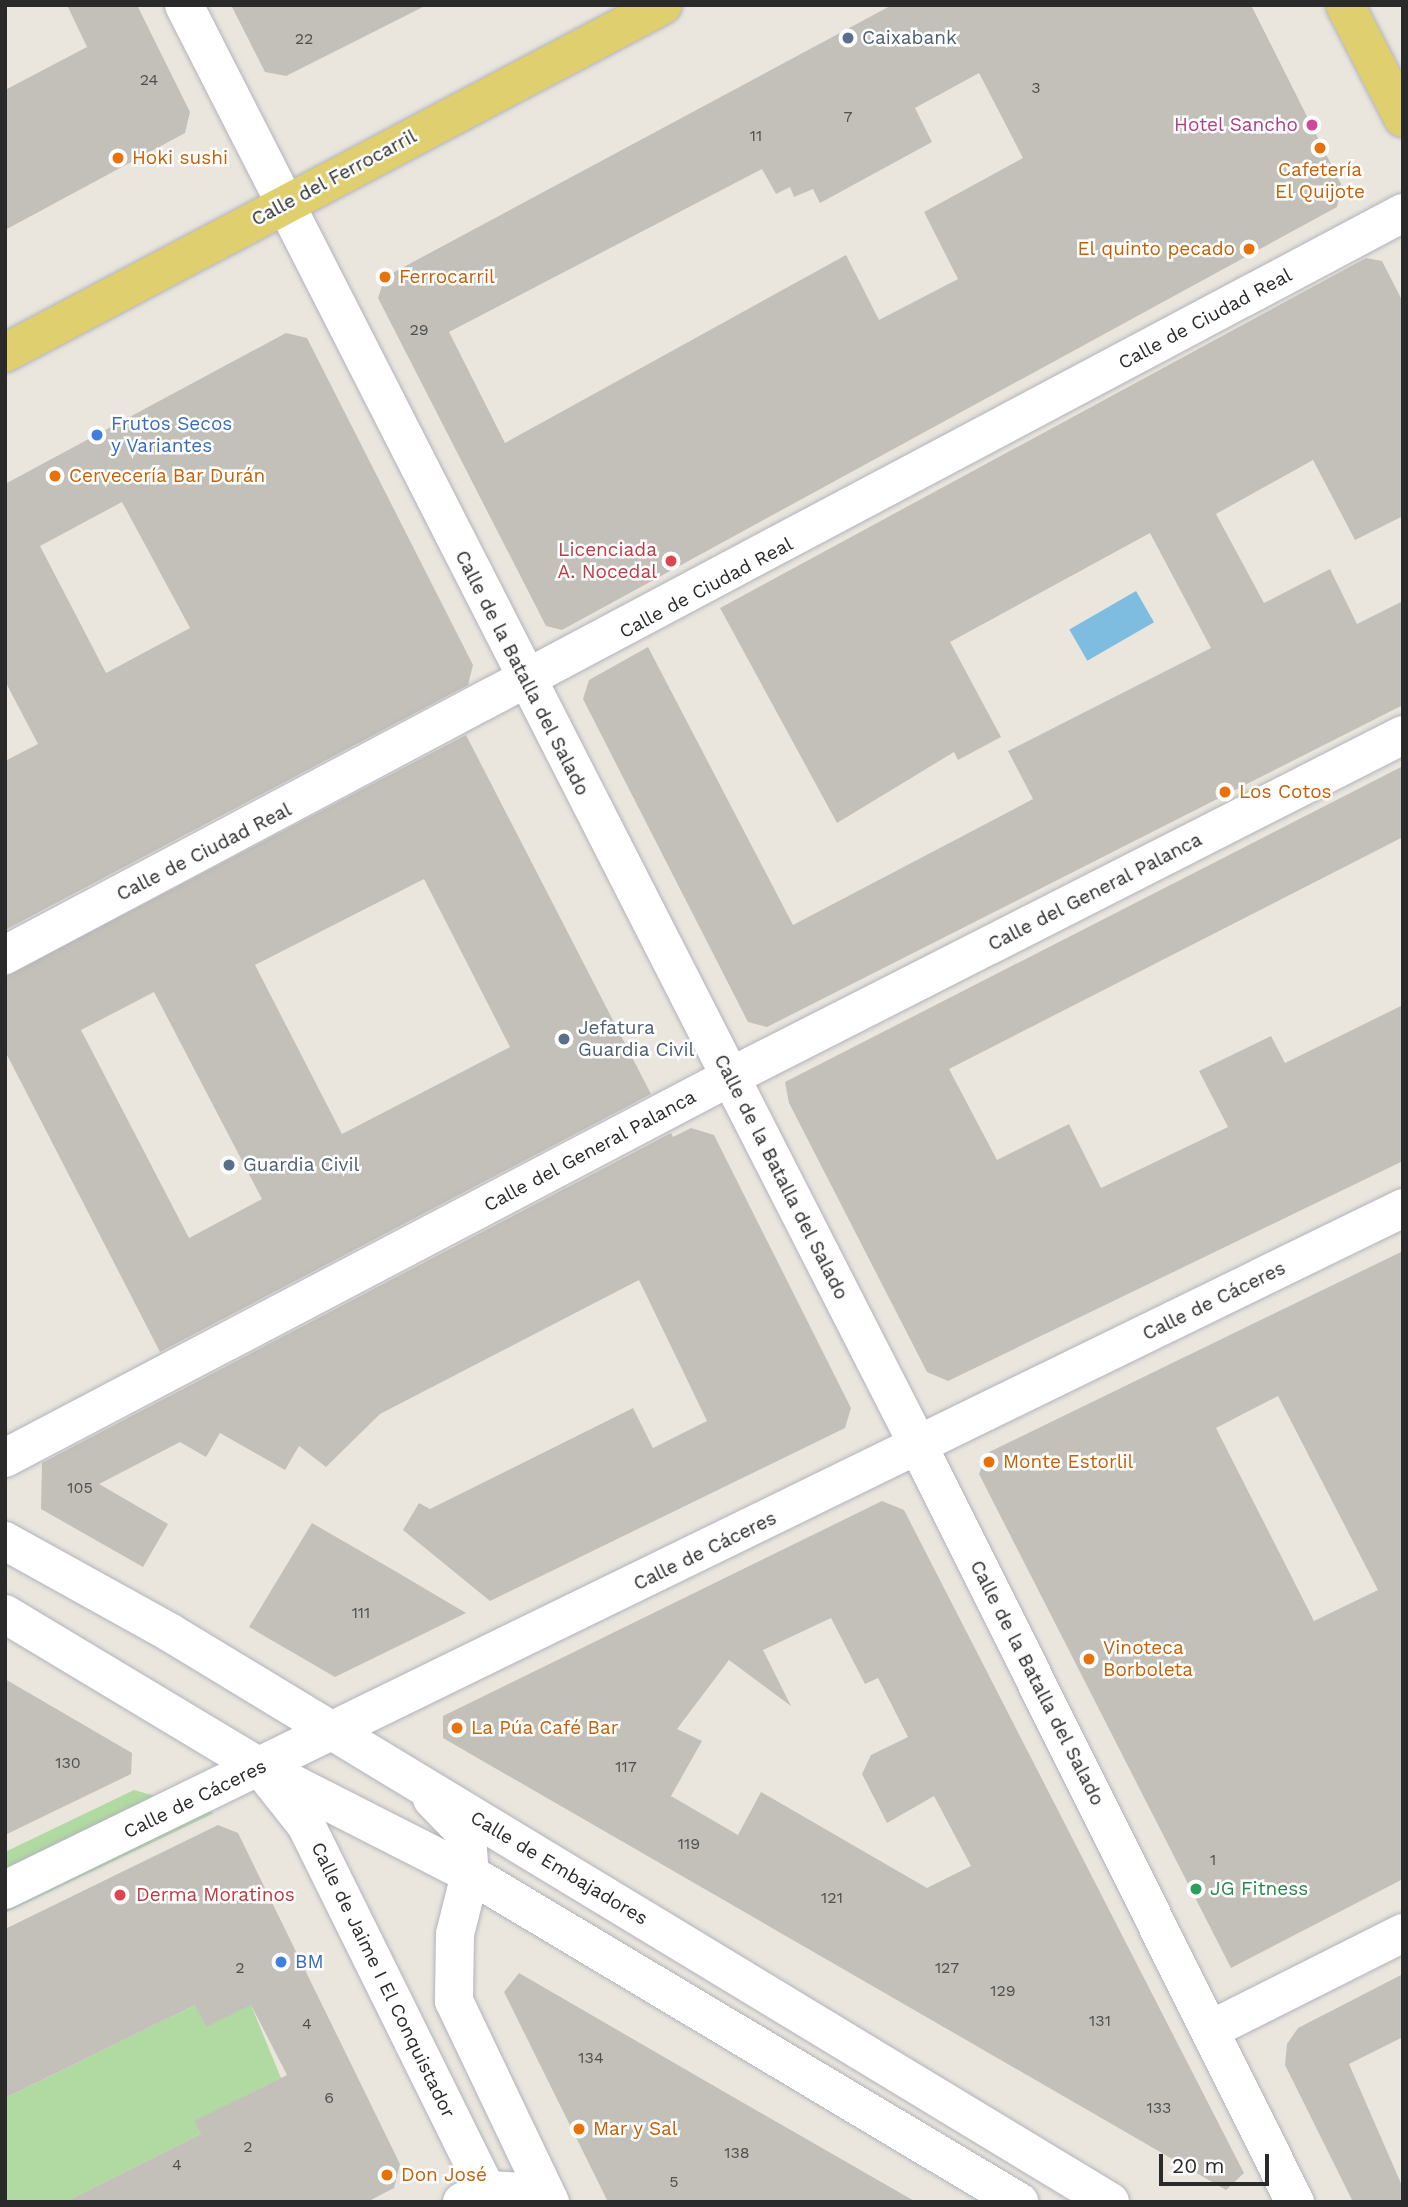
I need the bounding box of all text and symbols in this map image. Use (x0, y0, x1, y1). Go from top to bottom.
place label: Caixabank (862, 27, 957, 49)
house number: 22 (295, 29, 313, 49)
marker: Caixabank (840, 30, 856, 46)
house number: 24 (140, 70, 158, 90)
house number: 3 (1031, 78, 1041, 98)
house number: 7 (844, 107, 852, 127)
place label: Hotel Sancho (1173, 114, 1298, 136)
marker: Hotel Sancho (1304, 117, 1320, 133)
street label: Calle del Ferrocarril (247, 125, 421, 231)
house number: 11 (750, 126, 762, 146)
marker: Cafetería El Quijote (1312, 140, 1328, 156)
place label: Hoki sushi (132, 147, 228, 169)
marker: Hoki sushi (110, 150, 126, 166)
place label: Cafetería El Quijote (1275, 159, 1365, 203)
place label: El quinto pecado (1077, 238, 1235, 260)
marker: El quinto pecado (1241, 241, 1257, 257)
street label: Calle de Ciudad Real (1114, 264, 1296, 374)
place label: Ferrocarril (399, 266, 495, 288)
marker: Ferrocarril (377, 269, 393, 285)
house number: 29 (409, 320, 429, 340)
place label: Frutos Secos y Variantes (111, 413, 232, 457)
marker: Frutos Secos y Variantes (89, 427, 105, 443)
place label: Cervecería Bar Durán (69, 465, 266, 487)
marker: Cervecería Bar Durán (47, 468, 63, 484)
street label: Calle de Ciudad Real (615, 533, 797, 643)
place label: Licenciada A. Nocedal (557, 539, 657, 583)
street label: Calle de la Batalla del Salado (450, 546, 594, 800)
marker: Licenciada A. Nocedal (663, 553, 679, 569)
place label: Los Cotos (1239, 781, 1332, 803)
marker: Los Cotos (1217, 784, 1233, 800)
street label: Calle de Ciudad Real (113, 798, 295, 906)
street label: Calle del General Palanca (984, 828, 1206, 956)
place label: Jefatura Guardia Civil (578, 1017, 695, 1061)
marker: Jefatura Guardia Civil (556, 1031, 572, 1047)
street label: Calle de la Batalla del Salado (709, 1050, 853, 1304)
street label: Calle del General Palanca (480, 1085, 700, 1217)
place label: Guardia Civil (243, 1154, 360, 1176)
marker: Guardia Civil (221, 1157, 237, 1173)
street label: Calle de Cáceres (1139, 1257, 1289, 1345)
place label: Monte Estorlil (1003, 1451, 1133, 1473)
marker: Monte Estorlil (981, 1454, 997, 1470)
house number: 105 (67, 1478, 93, 1498)
street label: Calle de Cáceres (630, 1507, 780, 1595)
street label: Calle de la Batalla del Salado (965, 1556, 1109, 1810)
house number: 111 (352, 1603, 370, 1623)
place label: Vinoteca Borboleta (1103, 1637, 1193, 1681)
marker: Vinoteca Borboleta (1081, 1651, 1097, 1667)
place label: La Púa Café Bar (471, 1717, 619, 1739)
marker: La Púa Café Bar (449, 1720, 465, 1736)
house number: 130 (55, 1753, 81, 1773)
street label: Calle de Cáceres (120, 1755, 270, 1843)
house number: 117 (615, 1757, 637, 1777)
street label: Calle de Embajadores (466, 1806, 652, 1930)
house number: 119 (678, 1834, 700, 1854)
street label: Calle de Jaime I El Conquistador (306, 1838, 460, 2122)
house number: 1 (1210, 1850, 1216, 1870)
place label: JG Fitness (1210, 1878, 1308, 1900)
marker: JG Fitness (1188, 1881, 1204, 1897)
place label: Derma Moratinos (136, 1884, 295, 1906)
marker: Derma Moratinos (110, 1885, 130, 1905)
house number: 121 (821, 1888, 843, 1908)
place label: BM (295, 1951, 324, 1973)
marker: BM (273, 1954, 289, 1970)
house number: 2 (235, 1958, 245, 1978)
house number: 127 (935, 1958, 959, 1978)
house number: 129 (990, 1981, 1016, 2001)
house number: 131 (1089, 2011, 1111, 2031)
house number: 4 (302, 2014, 312, 2034)
house number: 134 (578, 2048, 604, 2068)
house number: 6 (324, 2088, 334, 2108)
house number: 133 (1147, 2098, 1171, 2118)
place label: Mar y Sal (593, 2118, 679, 2140)
marker: Mar y Sal (571, 2121, 587, 2137)
house number: 2 (243, 2137, 253, 2157)
scale bar (1163, 2140, 1273, 2184)
house number: 138 (724, 2143, 750, 2163)
text: 20 m (1172, 2153, 1224, 2178)
house number: 4 (172, 2155, 182, 2175)
place label: Don José (401, 2164, 487, 2186)
marker: Don José (379, 2167, 395, 2183)
house number: 5 (669, 2172, 679, 2192)

